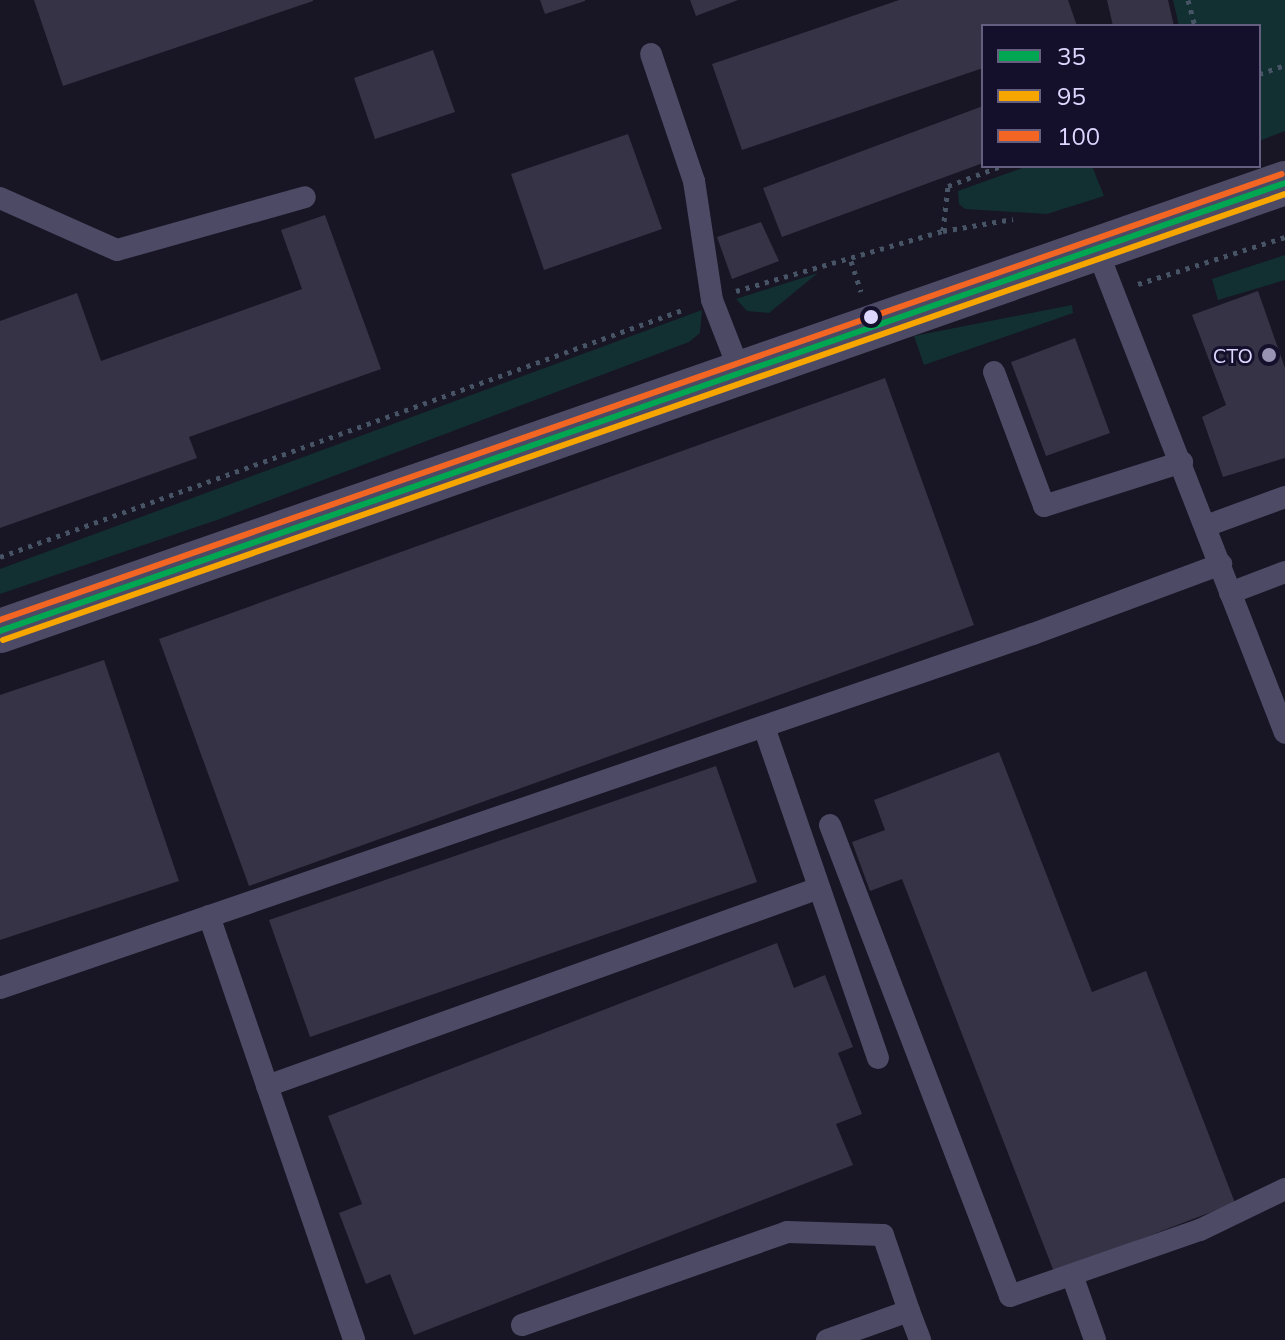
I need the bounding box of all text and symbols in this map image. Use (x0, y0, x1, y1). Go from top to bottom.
legend (981, 24, 1261, 168)
text: 35 (1057, 41, 1086, 71)
text: 95 (1057, 81, 1086, 111)
text: 100 (1057, 121, 1100, 151)
unlabelled marker (863, 309, 879, 325)
place label: СТО (1213, 343, 1253, 367)
marker: СТО (1260, 346, 1278, 364)

